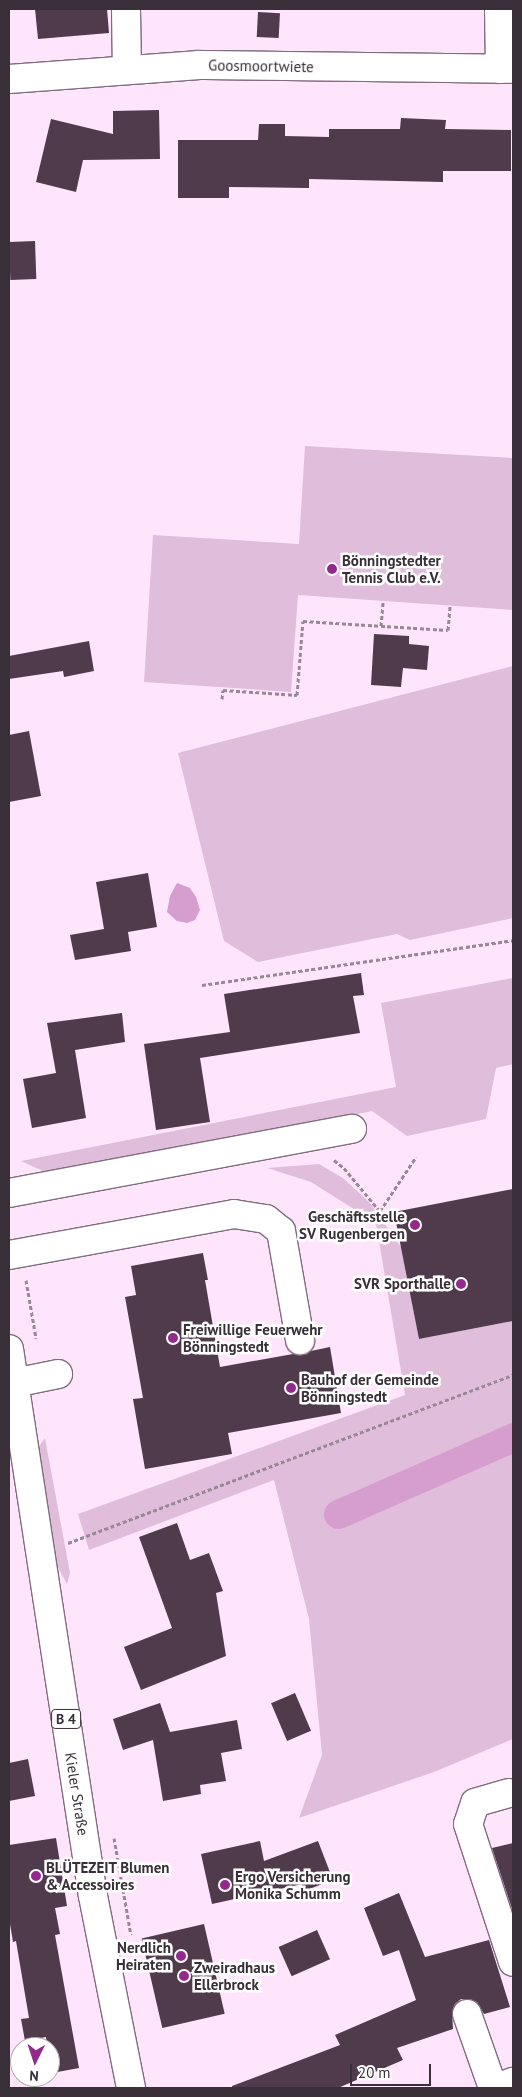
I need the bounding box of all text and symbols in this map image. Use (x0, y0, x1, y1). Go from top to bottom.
street label: Goosmoortwiete (208, 56, 314, 76)
place label: Bönningstedter Tennis Club e.V. (342, 551, 441, 586)
marker: Bönningstedter Tennis Club e.V. (326, 563, 338, 575)
place label: Geschäftsstelle SV Rugenbergen (299, 1207, 405, 1242)
marker: Geschäftsstelle SV Rugenbergen (409, 1219, 421, 1231)
place label: SVR Sporthalle (354, 1275, 451, 1293)
marker: SVR Sporthalle (455, 1278, 467, 1290)
place label: Freiwillige Feuerwehr Bönningstedt (183, 1320, 323, 1355)
marker: Freiwillige Feuerwehr Bönningstedt (167, 1332, 179, 1344)
place label: Bauhof der Gemeinde Bönningstedt (301, 1370, 439, 1405)
marker: Bauhof der Gemeinde Bönningstedt (285, 1382, 297, 1394)
road number: B 4 (51, 1708, 81, 1730)
street label: Kieler Straße (62, 1751, 92, 1837)
place label: BLÜTEZEIT Blumen & Accessoires (46, 1858, 170, 1893)
place label: Ergo Versicherung Monika Schumm (235, 1867, 351, 1902)
marker: BLÜTEZEIT Blumen & Accessoires (30, 1870, 42, 1882)
marker: Ergo Versicherung Monika Schumm (219, 1879, 231, 1891)
place label: Nerdlich Heiraten (116, 1938, 171, 1973)
marker: Nerdlich Heiraten (175, 1950, 187, 1962)
place label: Zweiradhaus Ellerbrock (194, 1958, 275, 1993)
marker: Zweiradhaus Ellerbrock (178, 1970, 190, 1982)
north arrow (10, 2037, 60, 2087)
scale bar (352, 2054, 433, 2086)
text: 20 m (358, 2063, 391, 2082)
text: N (29, 2067, 39, 2085)

